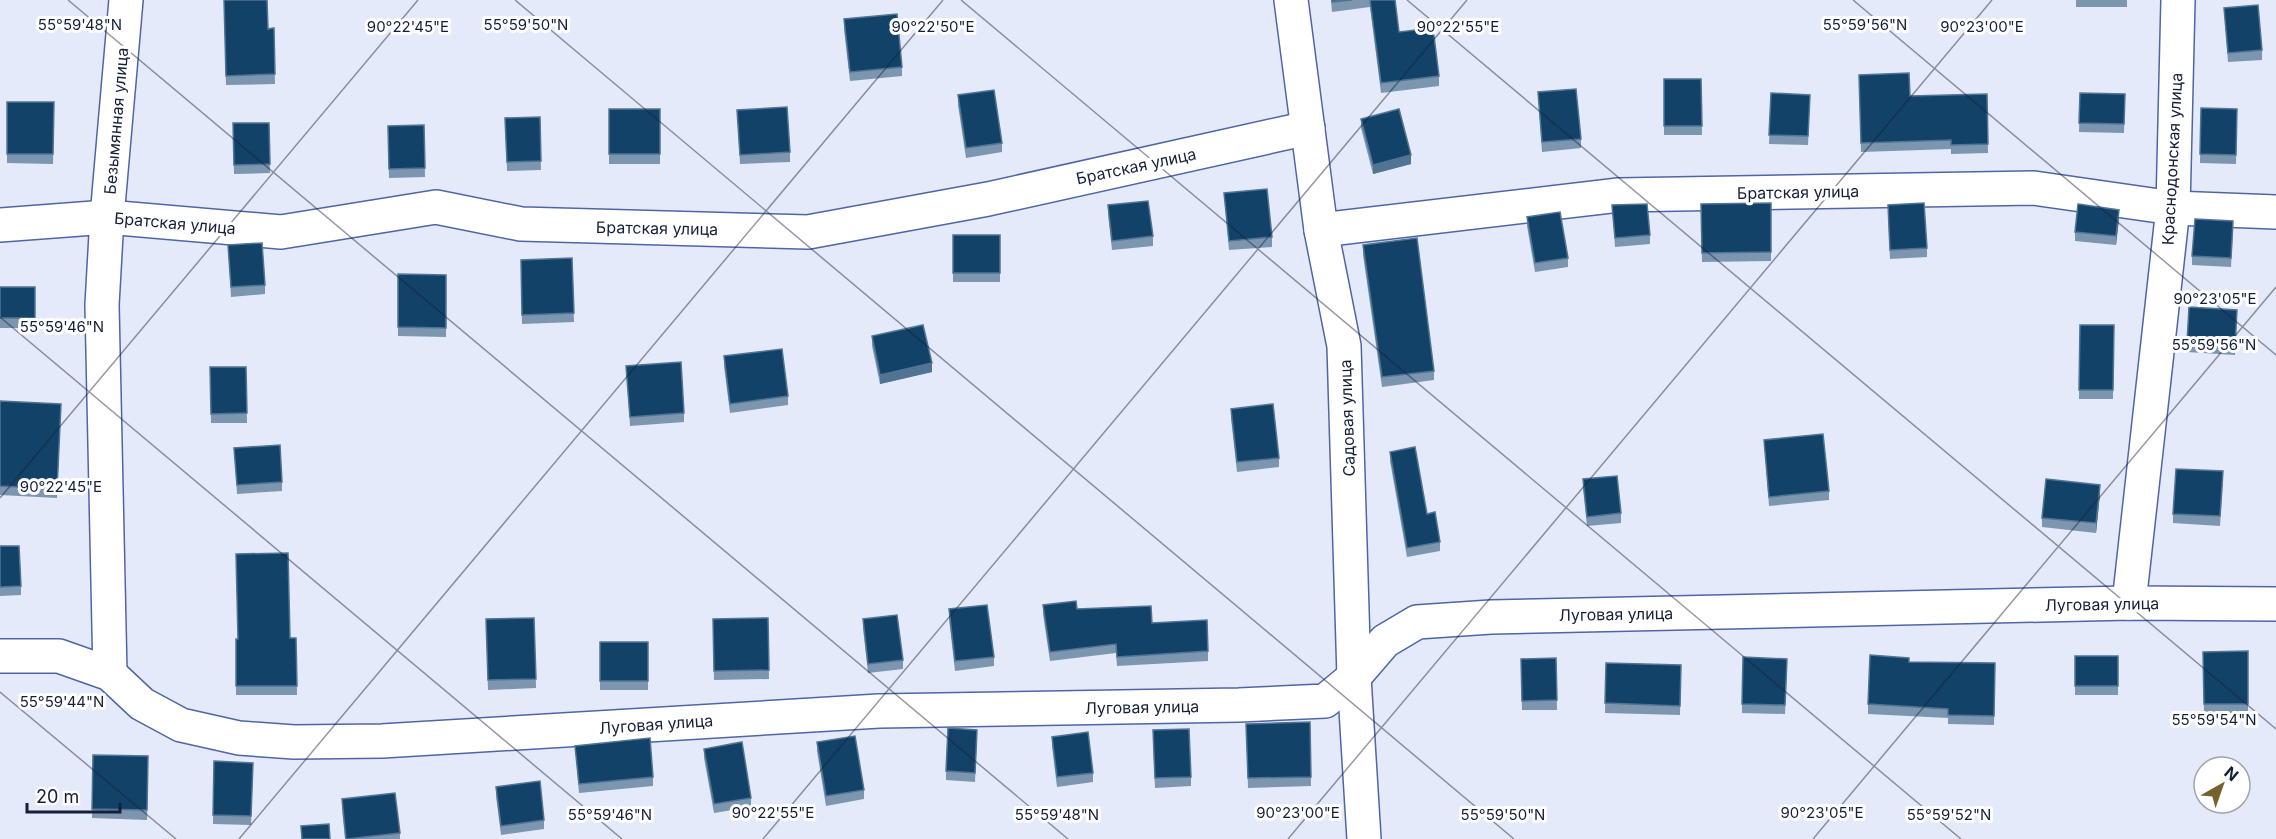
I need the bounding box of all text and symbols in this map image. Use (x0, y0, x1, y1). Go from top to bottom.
text: 55°59'48"N (38, 15, 122, 34)
text: 55°59'50"N (484, 15, 568, 34)
text: 55°59'56"N (1823, 15, 1907, 34)
text: 90°22'45"E (367, 17, 449, 36)
text: 90°22'50"E (892, 17, 974, 36)
text: 90°22'55"E (1417, 17, 1499, 36)
text: 90°23'00"E (1940, 17, 2024, 36)
street label: Безымянная улица (100, 47, 132, 195)
street label: Краснодонская улица (2157, 72, 2187, 246)
street label: Братская улица (1074, 144, 1198, 188)
street label: Братская улица (1737, 181, 1859, 203)
street label: Братская улица (113, 208, 237, 238)
street label: Братская улица (596, 217, 718, 239)
text: 90°23'05"E (2173, 289, 2257, 308)
text: 55°59'46"N (20, 317, 104, 336)
text: 55°59'56"N (2172, 335, 2256, 354)
street label: Садовая улица (1335, 359, 1359, 477)
text: 90°22'45"E (20, 477, 102, 496)
street label: Луговая улица (2045, 593, 2159, 615)
street label: Луговая улица (1559, 603, 1673, 625)
text: 55°59'44"N (20, 692, 104, 711)
street label: Луговая улица (1085, 696, 1199, 718)
street label: Луговая улица (598, 710, 714, 738)
text: 55°59'54"N (2171, 710, 2257, 729)
north arrow (2192, 755, 2252, 815)
text: N (2221, 762, 2243, 785)
scale bar (27, 776, 120, 814)
text: 20 m (36, 786, 79, 807)
text: 90°22'55"E (732, 803, 814, 822)
text: 90°23'00"E (1256, 803, 1340, 822)
text: 90°23'05"E (1780, 803, 1864, 822)
text: 55°59'46"N (568, 805, 652, 824)
text: 55°59'48"N (1015, 805, 1099, 824)
text: 55°59'50"N (1461, 805, 1545, 824)
text: 55°59'52"N (1907, 805, 1991, 824)

